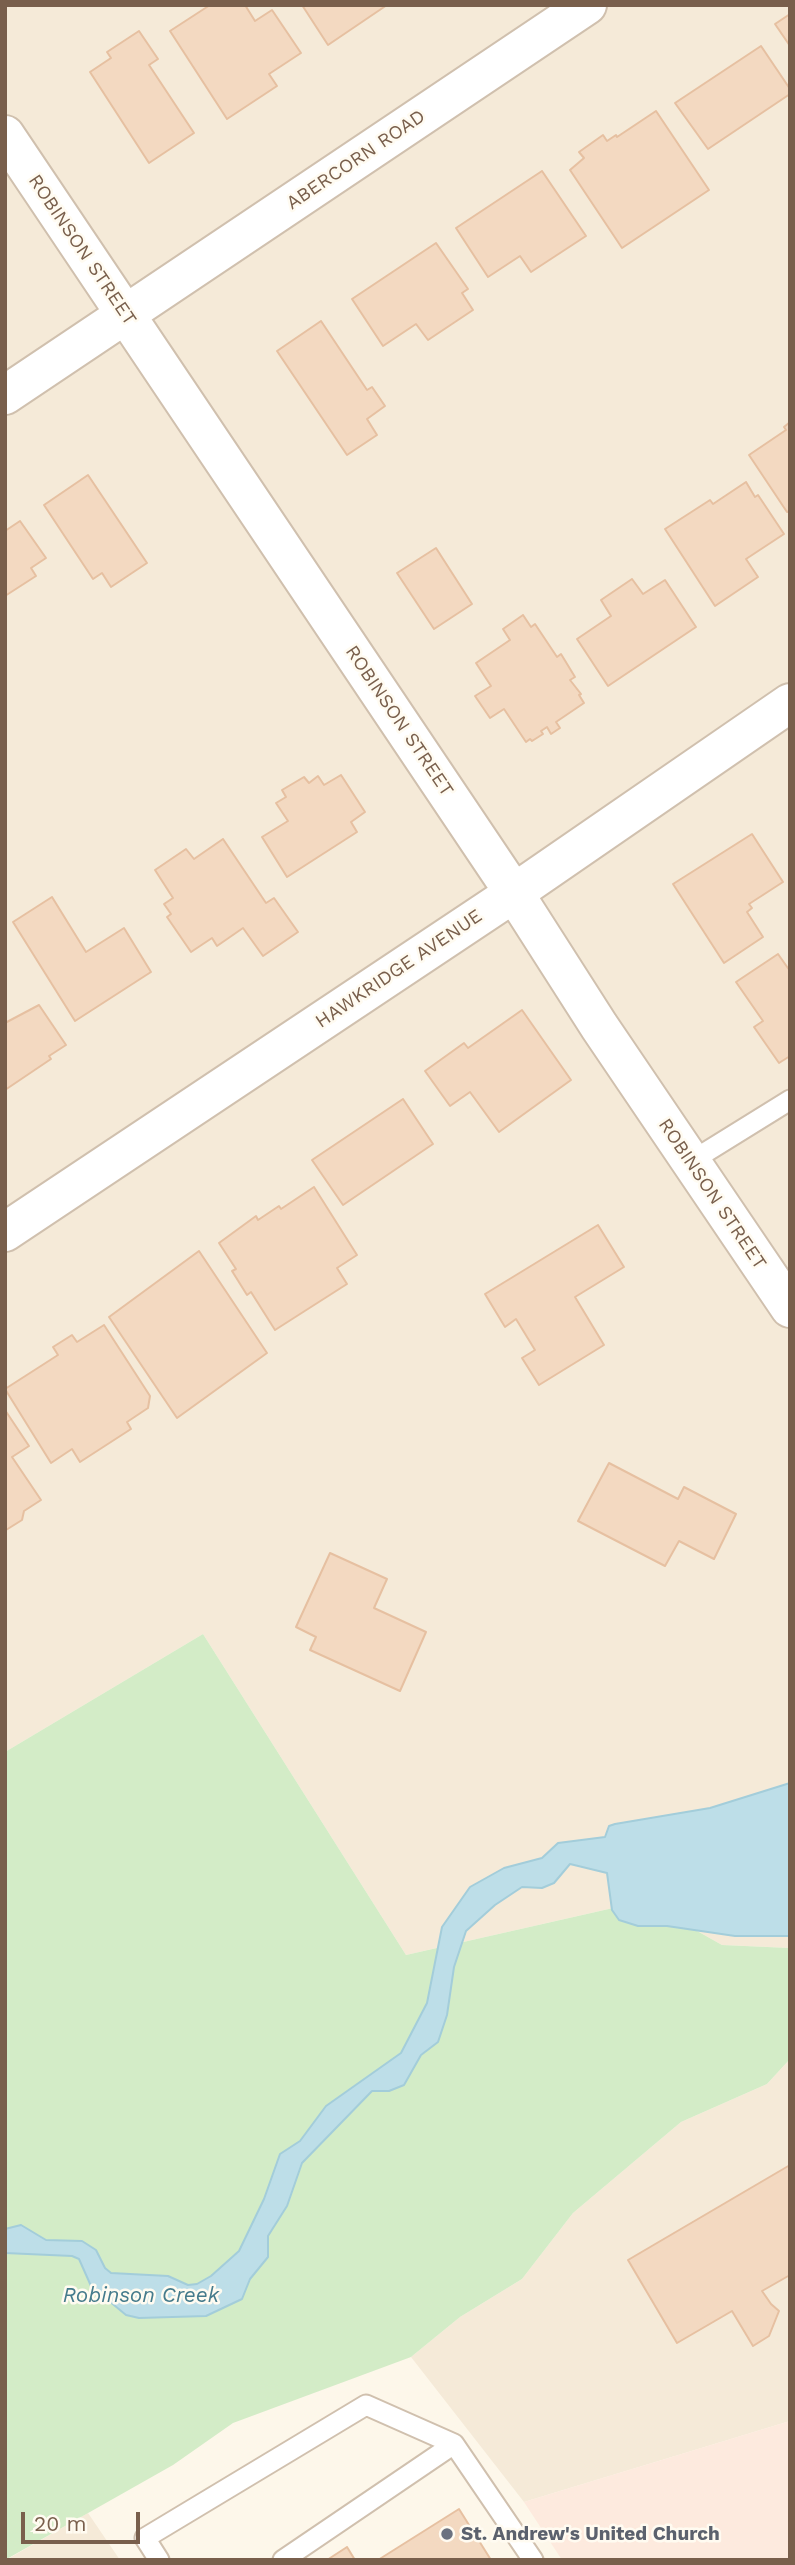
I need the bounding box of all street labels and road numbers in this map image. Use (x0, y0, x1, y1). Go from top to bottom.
street label: ABERCORN ROAD (282, 105, 430, 215)
street label: ROBINSON STREET (23, 170, 141, 330)
street label: ROBINSON STREET (340, 641, 458, 801)
street label: HAWKRIDGE AVENUE (311, 905, 487, 1033)
street label: ROBINSON STREET (653, 1114, 771, 1274)

